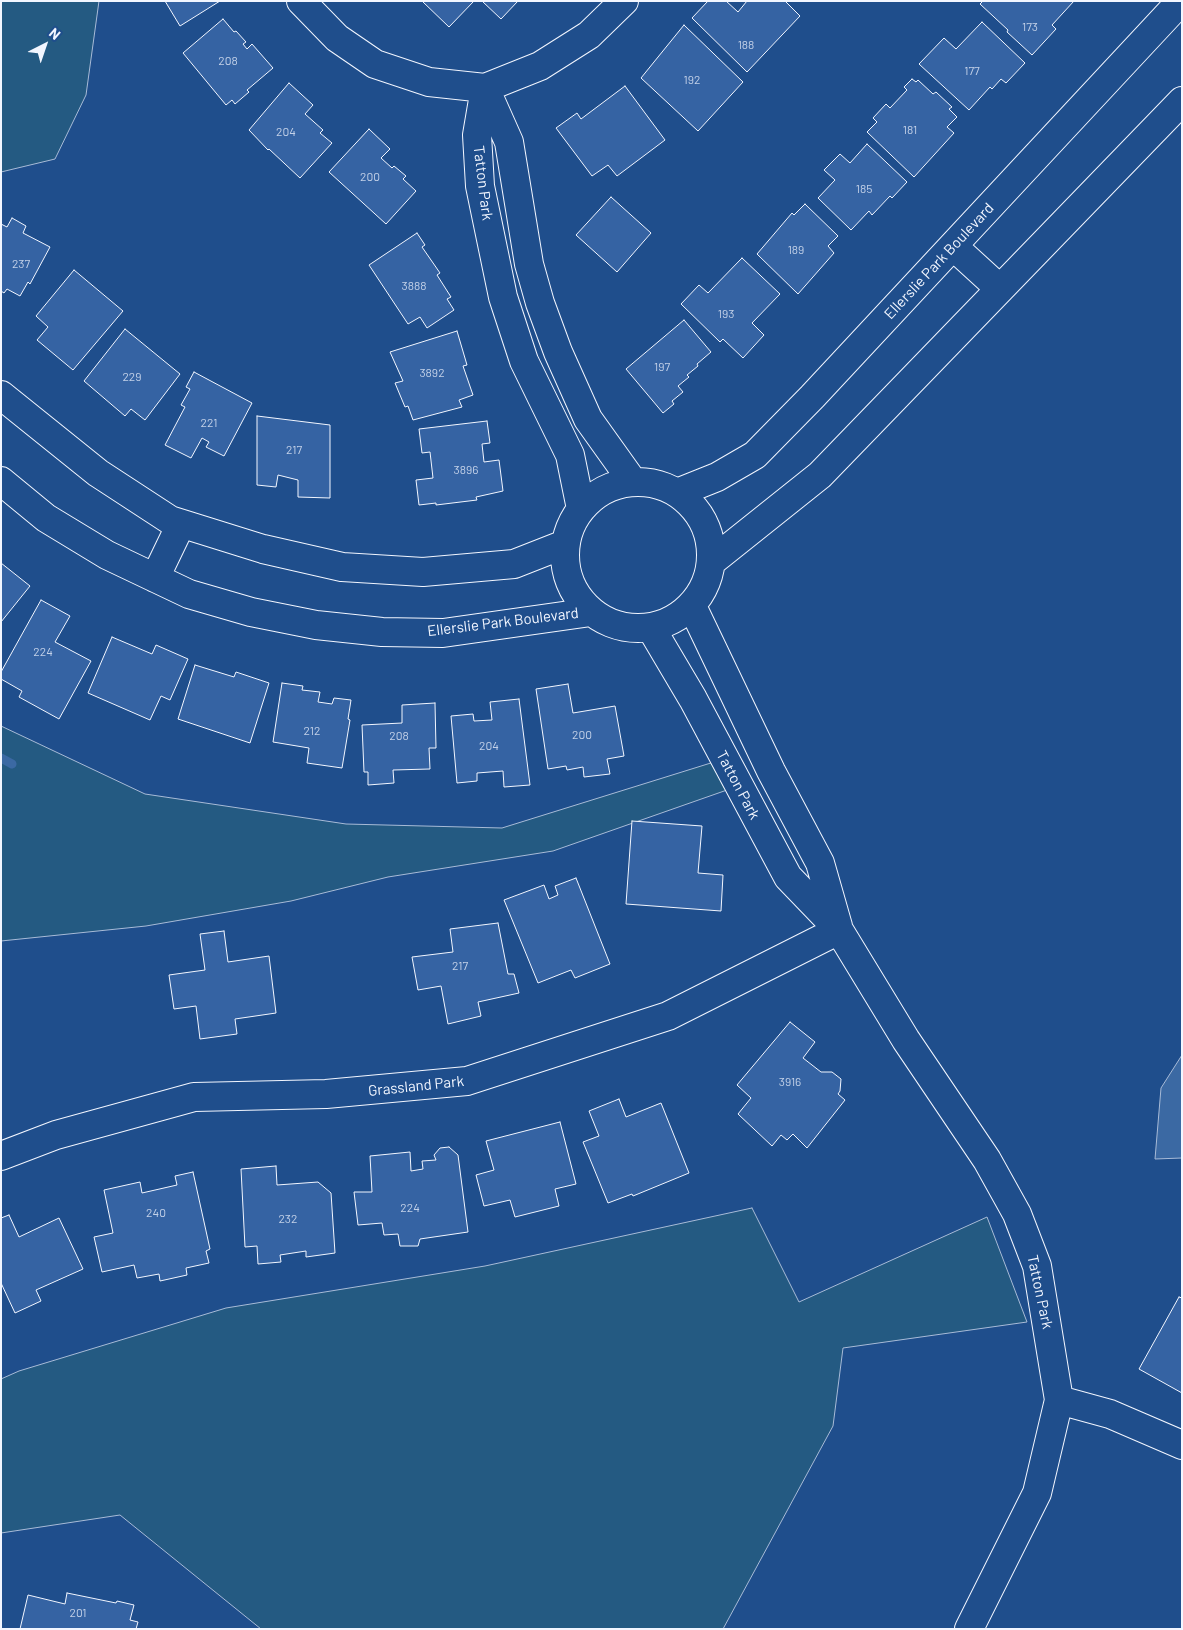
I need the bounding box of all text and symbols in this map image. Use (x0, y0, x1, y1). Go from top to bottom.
north arrow (20, 20, 70, 70)
house number: 173 (1022, 20, 1038, 34)
text: N (46, 24, 64, 43)
house number: 188 (738, 38, 754, 52)
house number: 208 (218, 54, 238, 68)
house number: 177 (964, 64, 980, 78)
house number: 192 (684, 73, 700, 87)
house number: 181 (903, 123, 917, 137)
house number: 204 (276, 125, 296, 139)
street label: Tatton Park (469, 145, 497, 221)
house number: 200 (360, 170, 380, 184)
house number: 185 (856, 182, 872, 196)
street label: Ellerslie Park Boulevard (880, 199, 998, 323)
house number: 189 (788, 243, 804, 257)
house number: 237 (12, 257, 30, 271)
house number: 3888 (402, 279, 426, 293)
house number: 193 (718, 307, 734, 321)
house number: 197 (654, 360, 670, 374)
house number: 3892 (419, 366, 445, 380)
house number: 229 (122, 370, 142, 384)
house number: 221 (201, 416, 217, 430)
house number: 217 (286, 443, 302, 457)
house number: 3896 (454, 463, 478, 477)
street label: Ellerslie Park Boulevard (426, 604, 580, 640)
house number: 224 (33, 645, 53, 659)
house number: 212 (304, 724, 320, 738)
house number: 200 (572, 728, 592, 742)
house number: 208 (389, 729, 409, 743)
house number: 204 (479, 739, 499, 753)
street label: Tatton Park (712, 748, 764, 822)
house number: 217 (452, 959, 468, 973)
street label: Grassland Park (367, 1072, 465, 1100)
house number: 3916 (779, 1075, 801, 1089)
house number: 224 (400, 1201, 420, 1215)
house number: 240 (146, 1206, 166, 1220)
house number: 232 (279, 1212, 297, 1226)
street label: Tatton Park (1023, 1253, 1057, 1331)
house number: 201 (69, 1606, 87, 1620)

